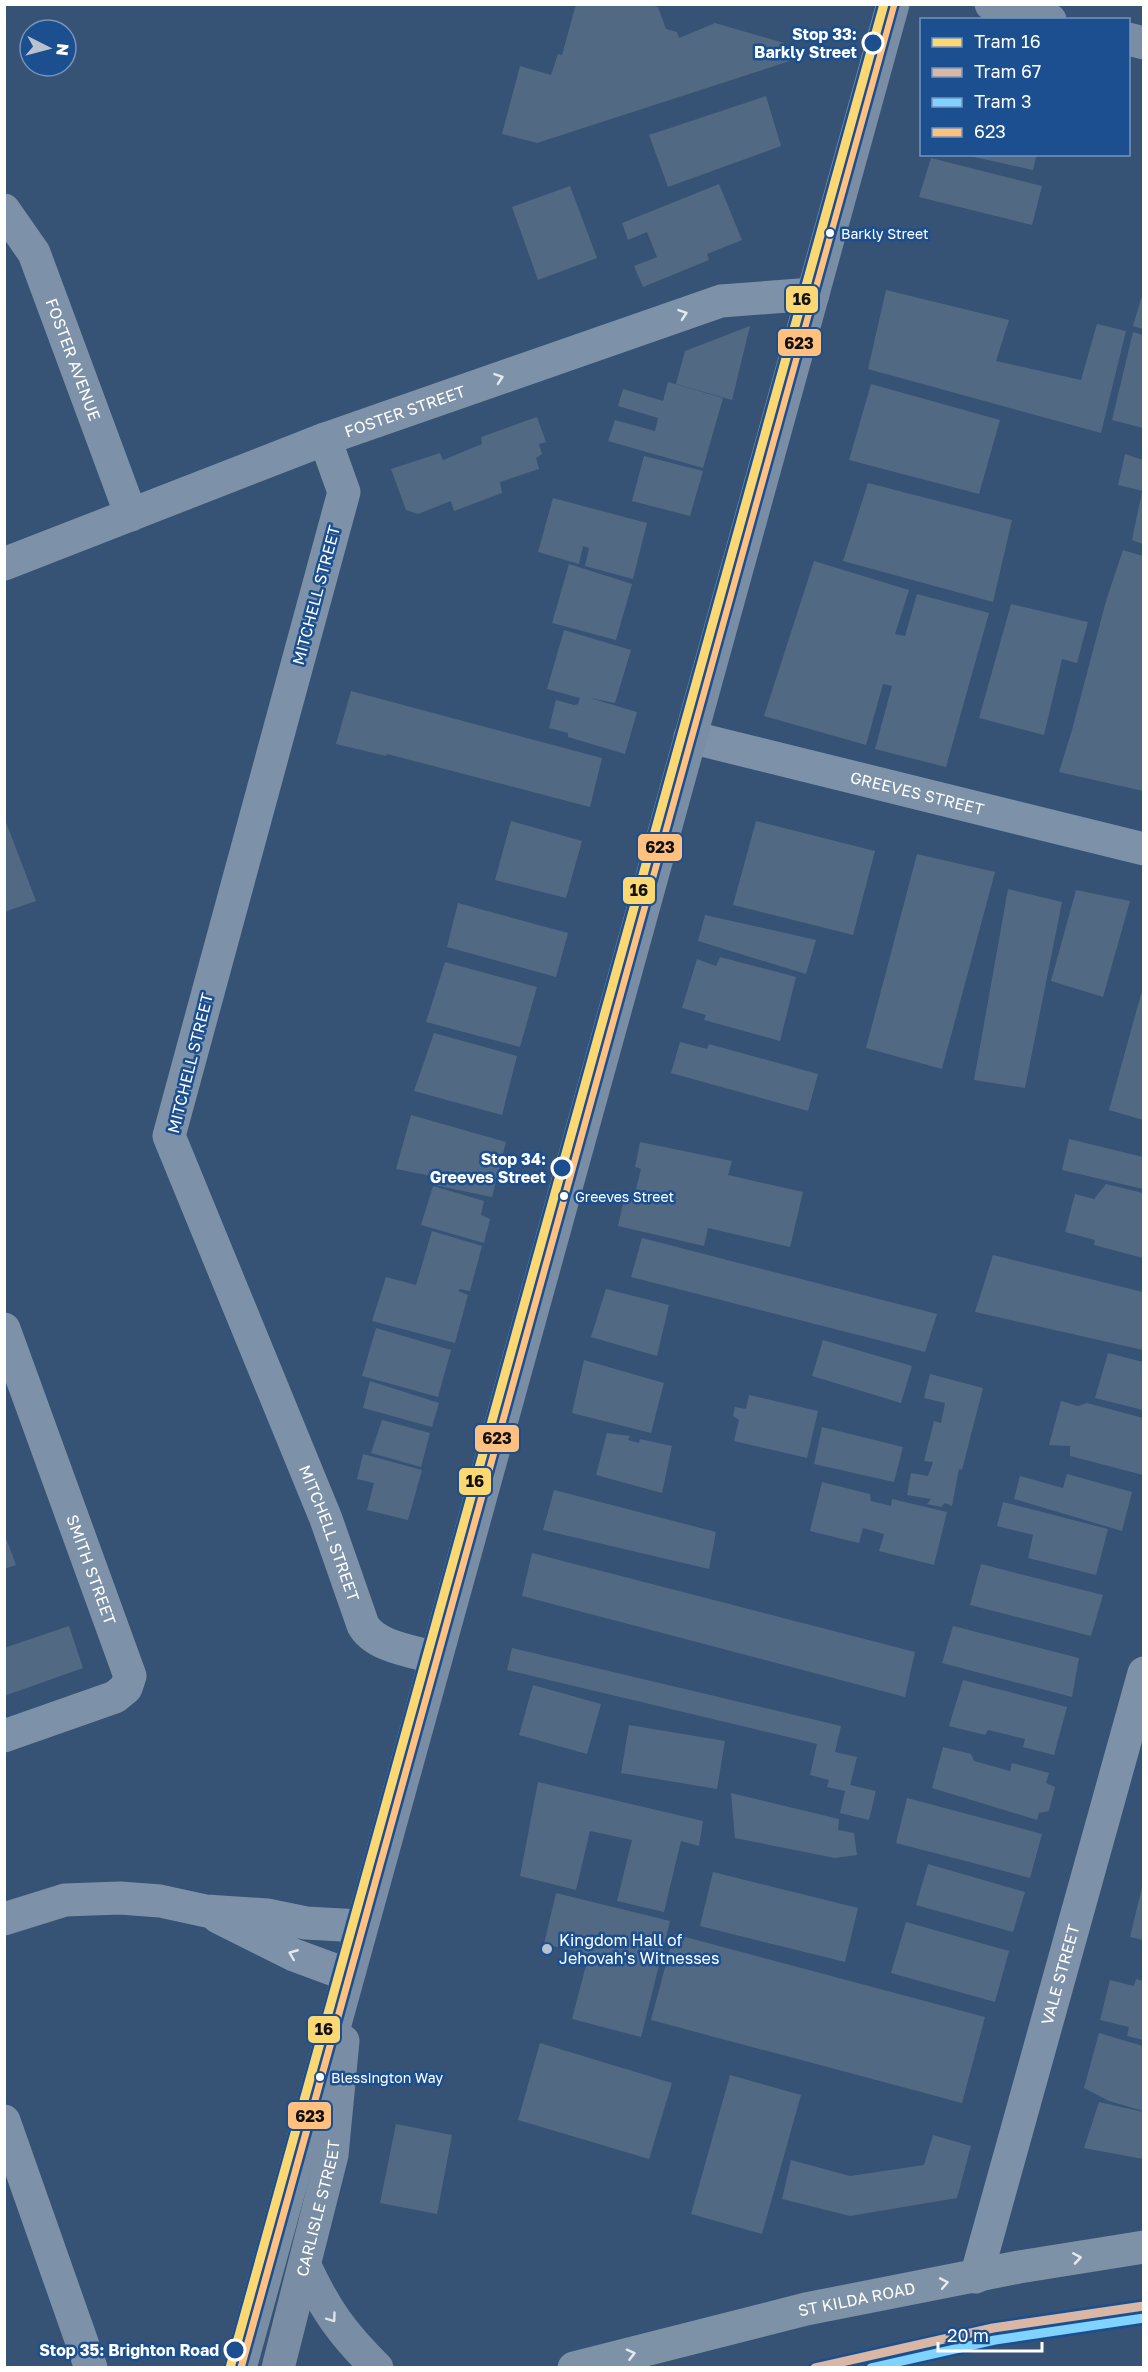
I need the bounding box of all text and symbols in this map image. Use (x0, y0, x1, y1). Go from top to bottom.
north arrow (18, 18, 78, 78)
legend (920, 18, 1130, 156)
place label: Stop 33: Barkly Street (754, 24, 857, 62)
text: Tram 16 (974, 30, 1041, 52)
marker: Stop 33: Barkly Street (862, 32, 884, 54)
text: N (52, 42, 73, 57)
text: Tram 67 (974, 60, 1041, 82)
text: Tram 3 (974, 90, 1032, 112)
text: 623 (974, 120, 1006, 142)
place label: Barkly Street (841, 225, 929, 242)
marker: Barkly Street (824, 227, 836, 239)
line badge: 16 (785, 285, 819, 314)
text: 16 (793, 289, 811, 309)
street label: FOSTER AVENUE (42, 295, 105, 424)
one-way arrow (678, 309, 688, 321)
line badge: 623 (777, 328, 822, 357)
text: 623 (784, 333, 814, 353)
one-way arrow (494, 373, 504, 386)
street label: FOSTER STREET (342, 381, 468, 441)
street label: MITCHELL STREET (288, 523, 344, 667)
street label: GREEVES STREET (848, 767, 986, 819)
line badge: 623 (637, 833, 683, 862)
text: 623 (645, 837, 675, 857)
line badge: 16 (622, 876, 656, 905)
text: 16 (630, 880, 648, 900)
street label: MITCHELL STREET (163, 991, 217, 1135)
place label: Stop 34: Greeves Street (430, 1149, 546, 1187)
marker: Stop 34: Greeves Street (551, 1157, 573, 1179)
place label: Greeves Street (575, 1188, 674, 1205)
marker: Greeves Street (558, 1190, 570, 1202)
line badge: 623 (474, 1424, 520, 1453)
text: 623 (482, 1428, 512, 1448)
street label: MITCHELL STREET (295, 1462, 364, 1604)
line badge: 16 (458, 1467, 492, 1496)
text: 16 (466, 1471, 484, 1491)
street label: SMITH STREET (62, 1512, 121, 1627)
street label: VALE STREET (1037, 1922, 1084, 2027)
place label: Kingdom Hall of Jehovah's Witnesses (559, 1930, 719, 1968)
marker: Kingdom Hall of Jehovah's Witnesses (540, 1942, 554, 1956)
one-way arrow (288, 1949, 299, 1961)
line badge: 16 (307, 2015, 341, 2044)
text: 16 (315, 2019, 333, 2039)
place label: Blessington Way (331, 2069, 443, 2086)
marker: Blessington Way (314, 2071, 326, 2083)
line badge: 623 (287, 2101, 332, 2130)
text: 623 (295, 2106, 325, 2126)
street label: CARLISLE STREET (292, 2139, 343, 2278)
one-way arrow (1072, 2252, 1082, 2265)
one-way arrow (939, 2277, 949, 2290)
street label: ST KILDA ROAD (796, 2278, 917, 2321)
one-way arrow (325, 2311, 336, 2322)
scale bar (938, 2315, 1042, 2353)
text: 20 m (947, 2324, 989, 2346)
marker: Stop 35: Brighton Road (224, 2339, 246, 2361)
place label: Stop 35: Brighton Road (39, 2340, 219, 2360)
one-way arrow (626, 2348, 636, 2361)

